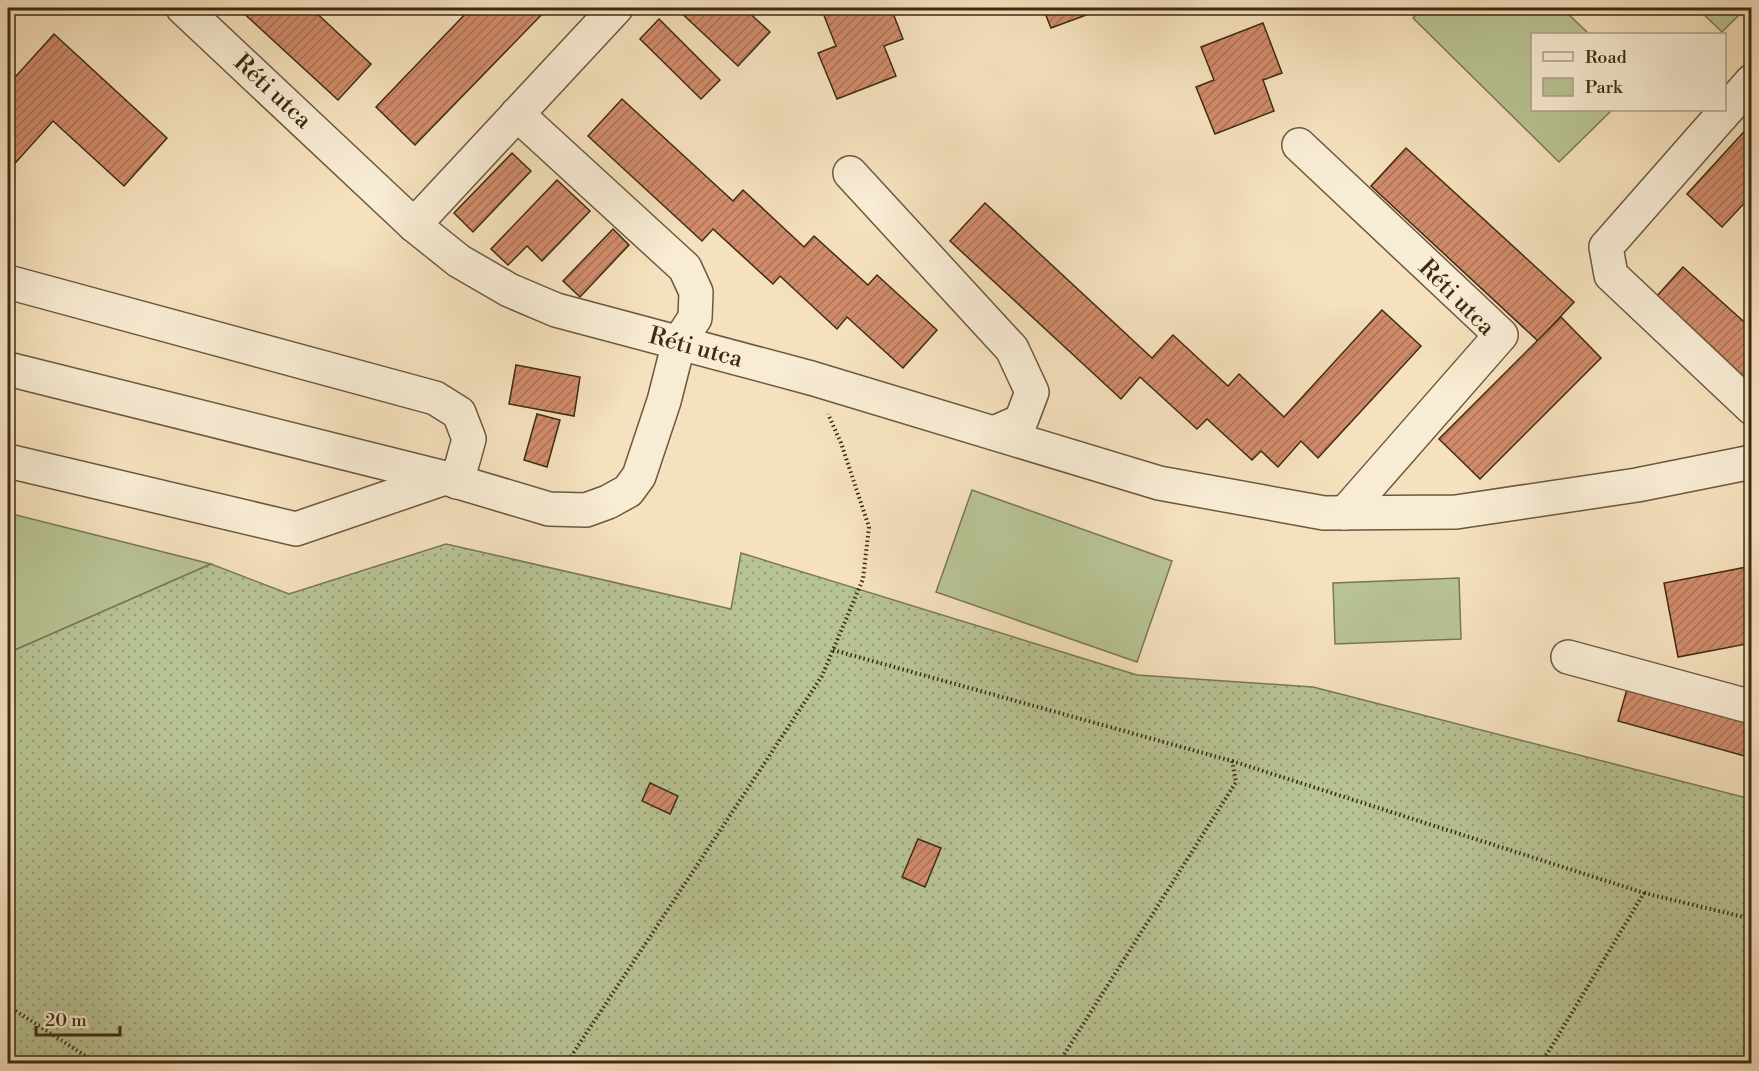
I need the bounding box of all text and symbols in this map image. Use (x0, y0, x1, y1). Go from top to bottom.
legend (1531, 33, 1726, 111)
text: Road (1585, 46, 1628, 69)
street label: Réti utca (227, 48, 318, 136)
text: Park (1585, 76, 1624, 99)
street label: Réti utca (1412, 253, 1501, 343)
street label: Réti utca (645, 321, 747, 375)
scale bar (36, 999, 120, 1037)
text: 20 m (45, 1009, 87, 1032)

